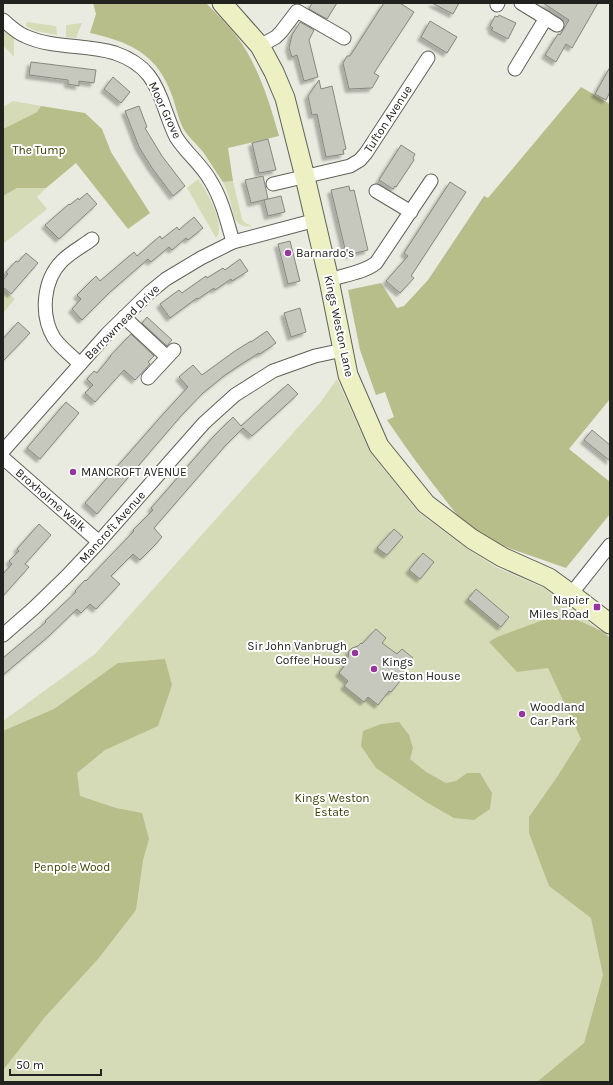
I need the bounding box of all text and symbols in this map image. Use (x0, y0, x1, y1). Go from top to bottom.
street label: Moor Grove (146, 79, 184, 141)
street label: Tufton Avenue (361, 83, 415, 155)
park label: The Tump (13, 143, 65, 157)
place label: Barnardo's (296, 246, 354, 260)
marker: Barnardo's (283, 248, 293, 258)
street label: Kings Weston Lane (321, 274, 357, 378)
street label: Barrowmead Drive (82, 282, 162, 362)
place label: MANCROFT AVENUE (81, 465, 187, 479)
street label: Broxholme Walk (13, 466, 89, 535)
marker: MANCROFT AVENUE (68, 467, 78, 477)
street label: Mancroft Avenue (76, 488, 148, 566)
place label: Napier Miles Road (529, 593, 590, 621)
marker: Napier Miles Road (592, 602, 602, 612)
place label: Sir John Vanbrugh Coffee House (247, 639, 347, 667)
marker: Sir John Vanbrugh Coffee House (350, 648, 360, 658)
place label: Kings Weston House (382, 655, 460, 683)
marker: Kings Weston House (369, 664, 379, 674)
place label: Woodland Car Park (530, 700, 585, 728)
marker: Woodland Car Park (517, 709, 527, 719)
park label: Kings Weston Estate (294, 791, 370, 819)
park label: Penpole Wood (34, 860, 110, 874)
scale bar (10, 1051, 101, 1077)
text: 50 m (16, 1058, 44, 1072)

